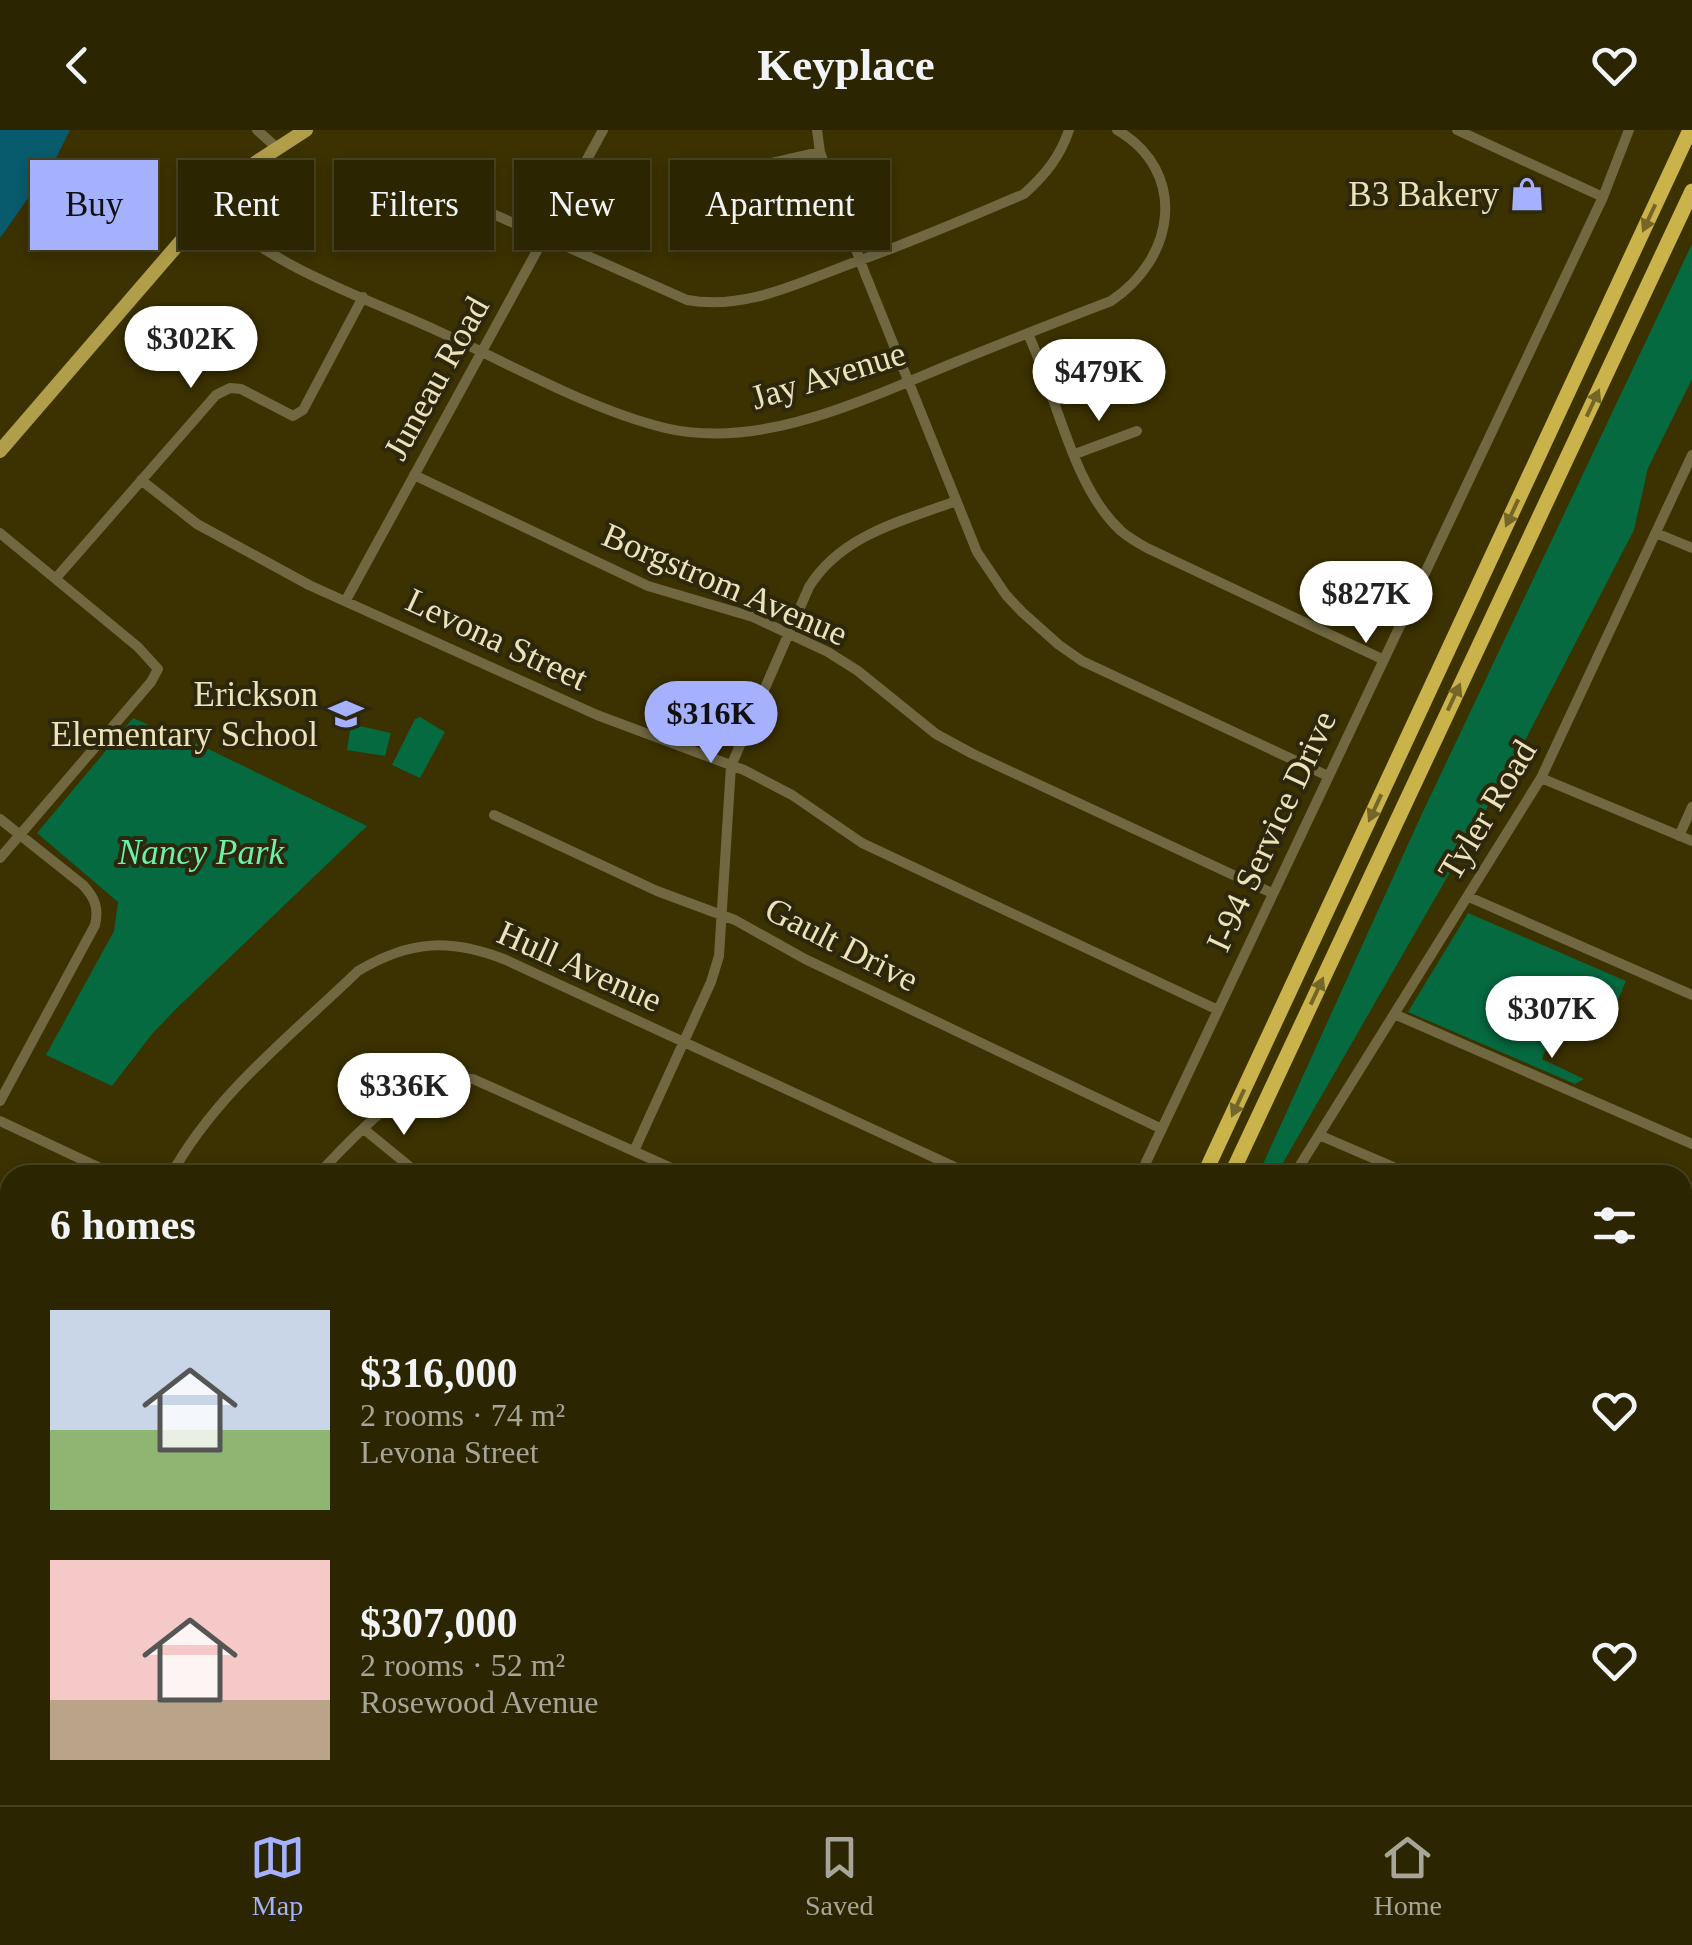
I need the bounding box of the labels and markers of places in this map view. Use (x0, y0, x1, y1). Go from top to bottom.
place label: B3 Bakery (1348, 175, 1499, 214)
shop icon: B3 Bakery (1508, 175, 1546, 213)
pin: $302K (121, 306, 261, 391)
pin: $479K (1029, 339, 1169, 424)
pin: $827K (1296, 561, 1436, 646)
place label: Erickson Elementary School (51, 675, 318, 754)
pin: $316K (641, 681, 781, 766)
school or university icon: Erickson Elementary School (327, 695, 365, 733)
pin: $307K (1482, 976, 1622, 1061)
pin: $336K (334, 1053, 474, 1138)

